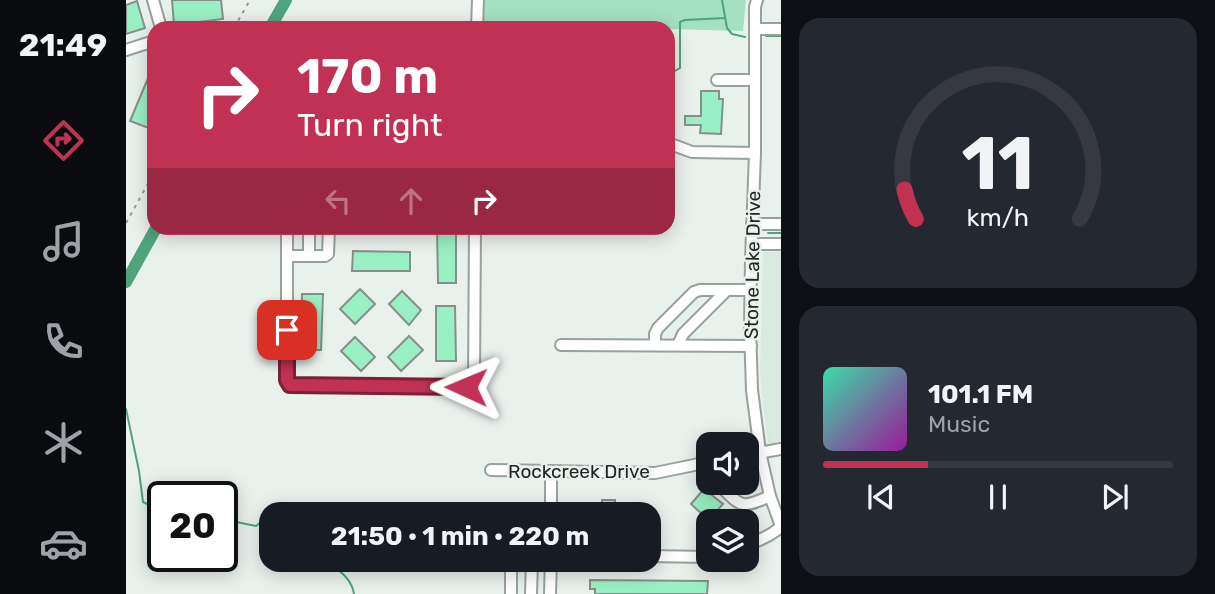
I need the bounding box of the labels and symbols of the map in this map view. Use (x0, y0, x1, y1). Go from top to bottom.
street label: Stone Lake Drive (740, 191, 765, 339)
pin (257, 300, 317, 360)
position arrow (429, 350, 503, 424)
street label: Rockcreek Drive (508, 460, 650, 483)
speed limit sign: 20 (147, 481, 238, 572)

